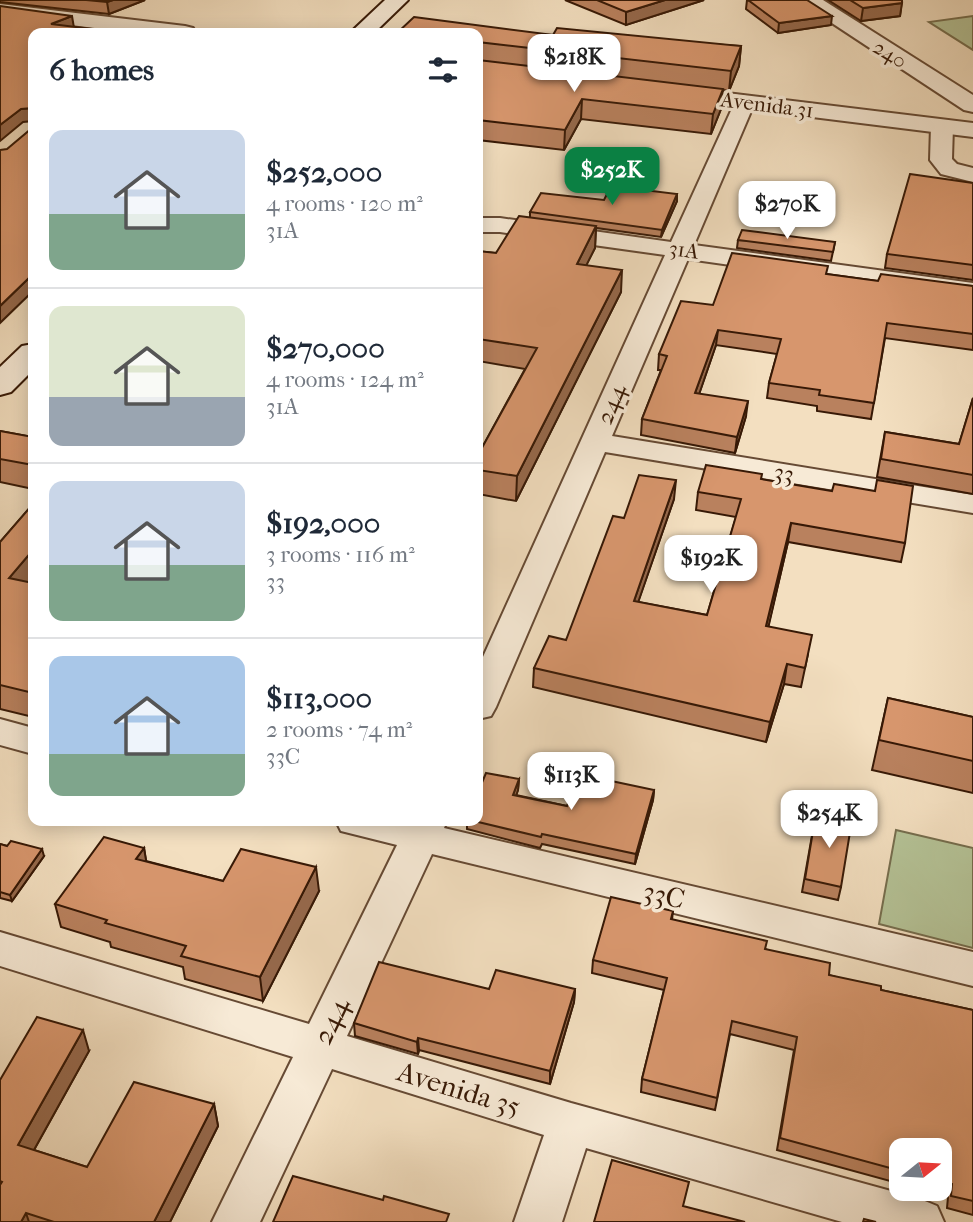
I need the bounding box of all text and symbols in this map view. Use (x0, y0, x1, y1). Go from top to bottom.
pin: $218K (525, 34, 623, 94)
street label: 240 (869, 35, 911, 73)
text: $218K (544, 43, 604, 70)
icon: filters (424, 51, 462, 89)
text: 6 homes (49, 53, 154, 88)
street label: Avenida 31 (718, 87, 815, 123)
pin: $252K (563, 148, 661, 207)
text: $252,000 (266, 155, 382, 190)
text: $252K (581, 156, 643, 183)
icon: home (105, 158, 189, 242)
pin: $270K (738, 182, 836, 241)
text: 4 rooms · 120 m² (266, 190, 423, 217)
text: $270K (755, 190, 819, 217)
text: 31A (266, 217, 299, 244)
street label: 31A (668, 236, 701, 264)
text: $270,000 (266, 331, 385, 366)
icon: home (105, 334, 189, 418)
text: 4 rooms · 124 m² (266, 366, 424, 393)
street label: 244 (590, 379, 632, 428)
text: 31A (266, 393, 299, 420)
street label: 33 (772, 458, 796, 488)
text: $192,000 (266, 506, 380, 541)
icon: home (105, 509, 189, 593)
pin: $192K (662, 536, 760, 595)
text: 3 rooms · 116 m² (266, 541, 415, 568)
text: $192K (680, 544, 742, 571)
text: 33 (266, 568, 285, 595)
text: $113,000 (266, 681, 372, 716)
icon: home (105, 684, 189, 768)
text: 2 rooms · 74 m² (266, 716, 412, 743)
text: 33C (266, 743, 300, 770)
pin: $113K (522, 752, 620, 812)
text: $113K (543, 761, 599, 788)
pin: $254K (780, 790, 878, 850)
text: $254K (797, 799, 861, 826)
street label: 33C (640, 874, 688, 916)
street label: 244 (306, 991, 357, 1050)
street label: Avenida 35 (393, 1054, 525, 1123)
north arrow (889, 1138, 952, 1200)
map controls (889, 1138, 952, 1201)

